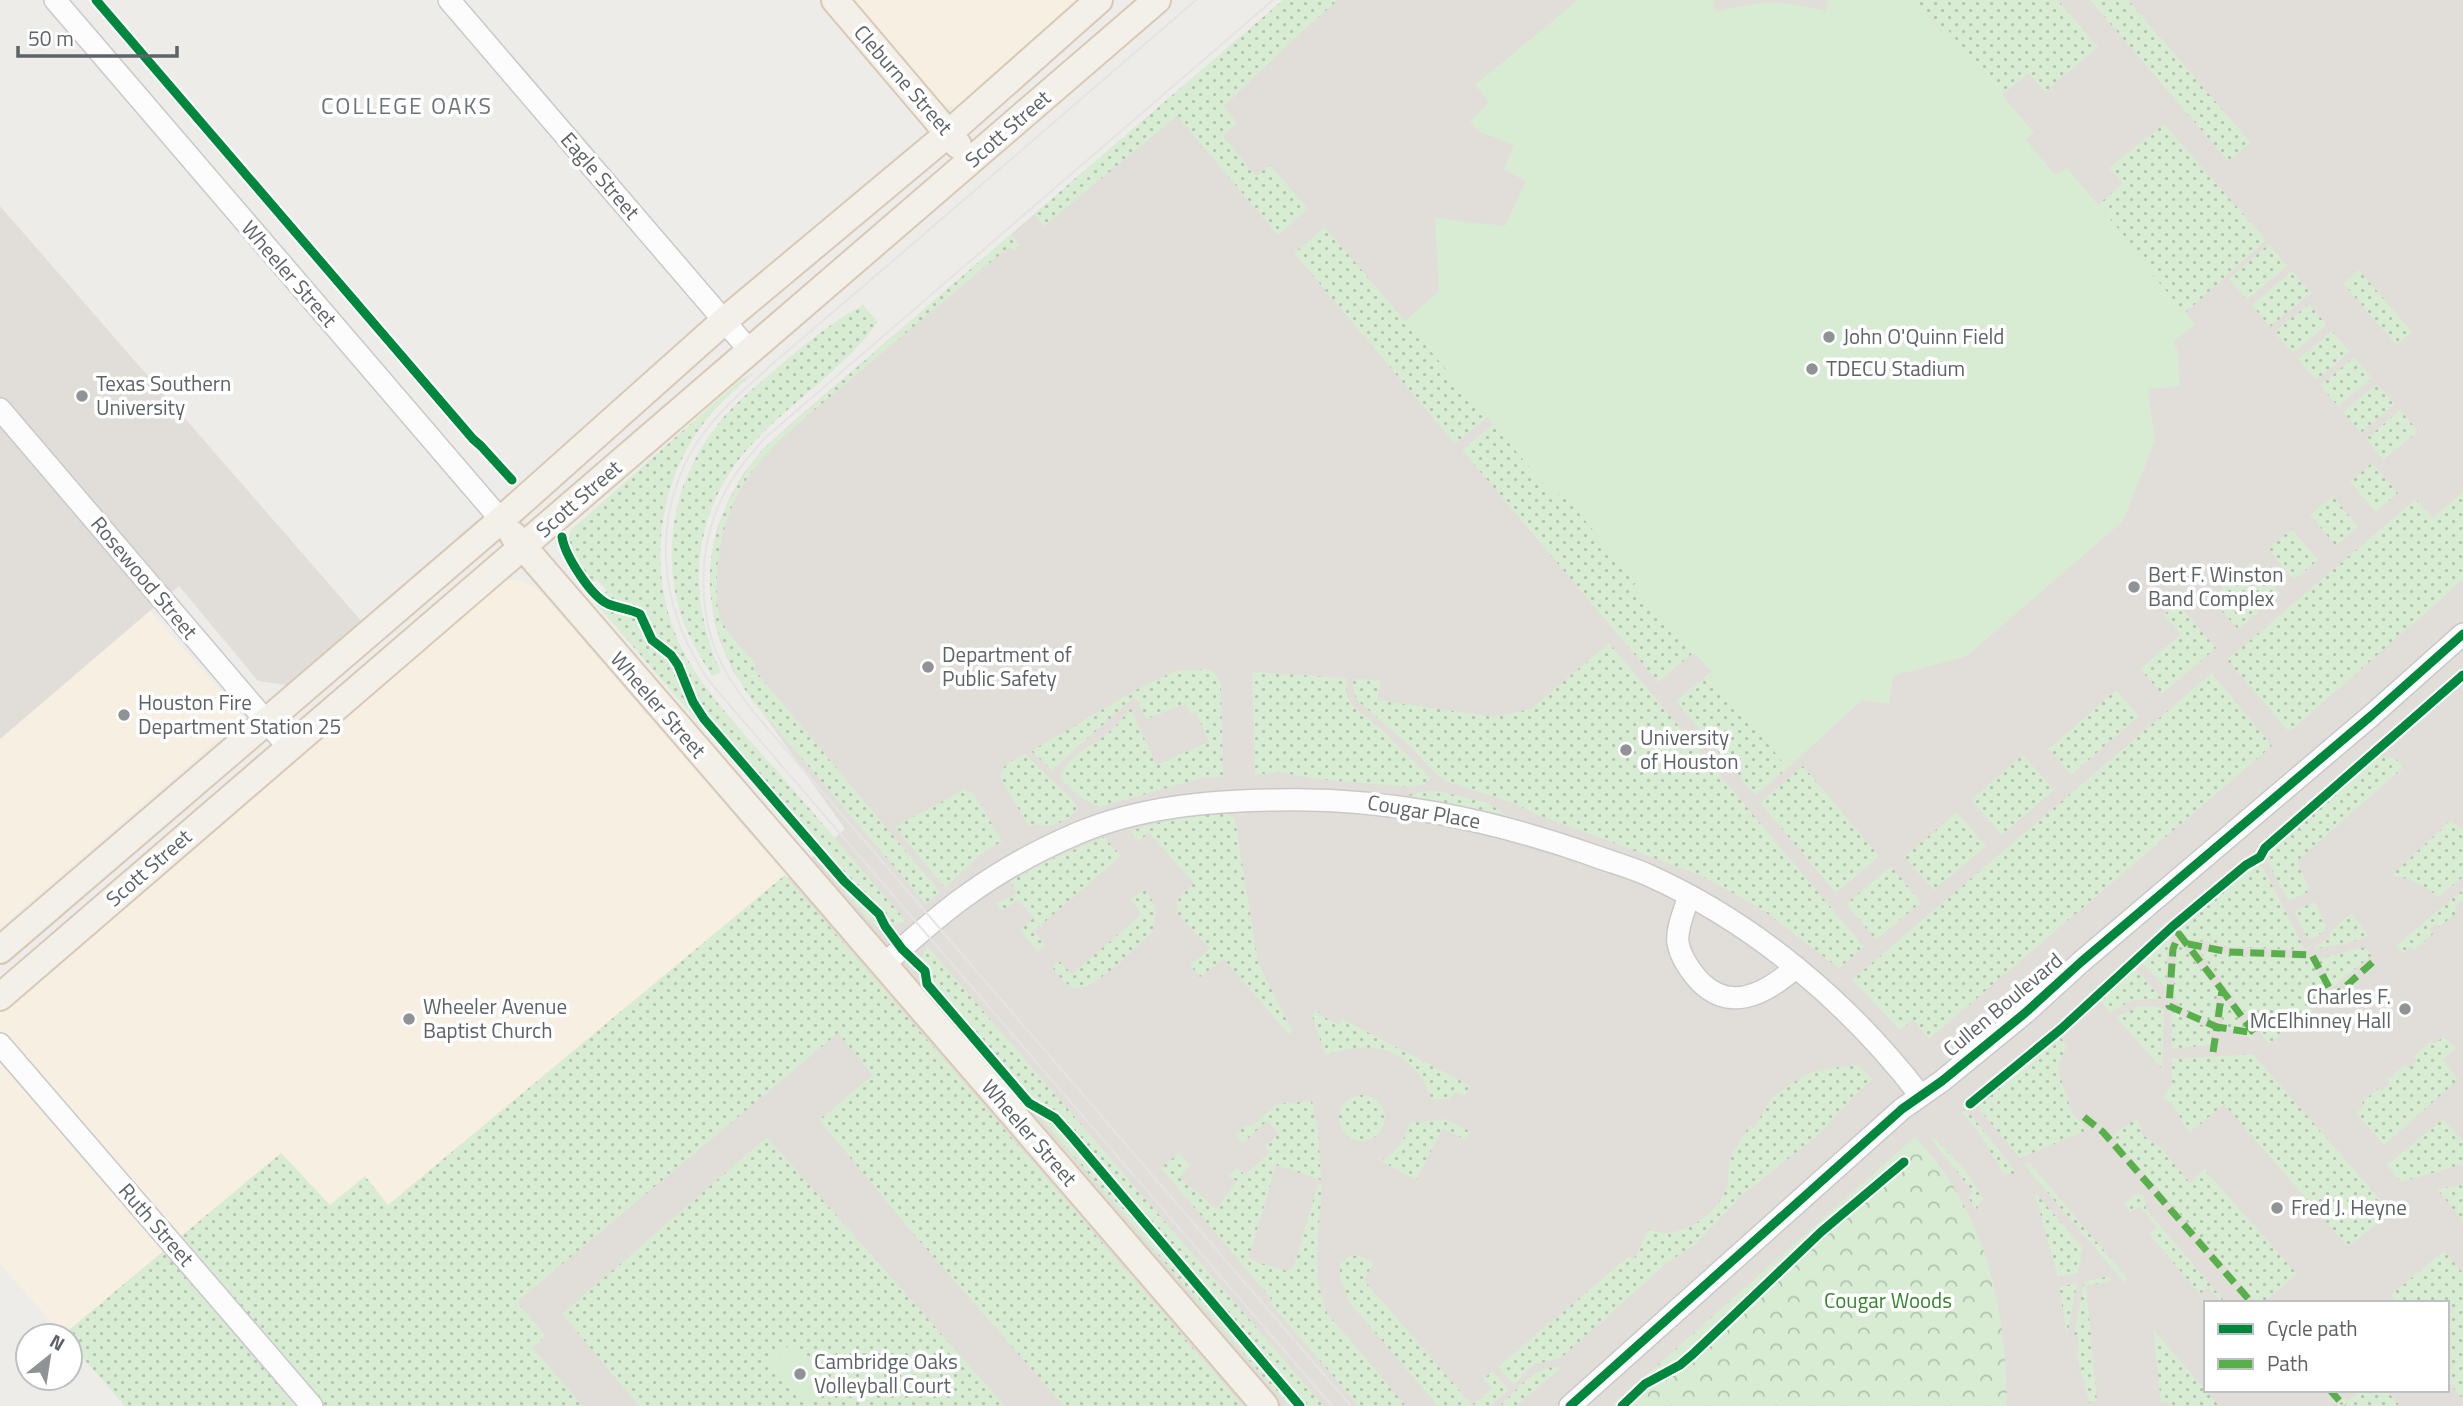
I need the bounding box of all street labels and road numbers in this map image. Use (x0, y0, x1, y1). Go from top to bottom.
street label: Cleburne Street (847, 17, 961, 142)
street label: Scott Street (957, 81, 1058, 175)
street label: Eagle Street (554, 124, 648, 227)
street label: Wheeler Street (234, 213, 346, 334)
street label: Scott Street (528, 451, 629, 545)
street label: Rosewood Street (84, 509, 206, 646)
street label: Wheeler Street (603, 644, 715, 765)
street label: Cougar Place (1365, 785, 1483, 837)
street label: Scott Street (98, 820, 199, 914)
street label: Cullen Boulevard (1936, 945, 2069, 1064)
street label: Wheeler Street (974, 1072, 1086, 1193)
street label: Ruth Street (111, 1176, 203, 1274)

